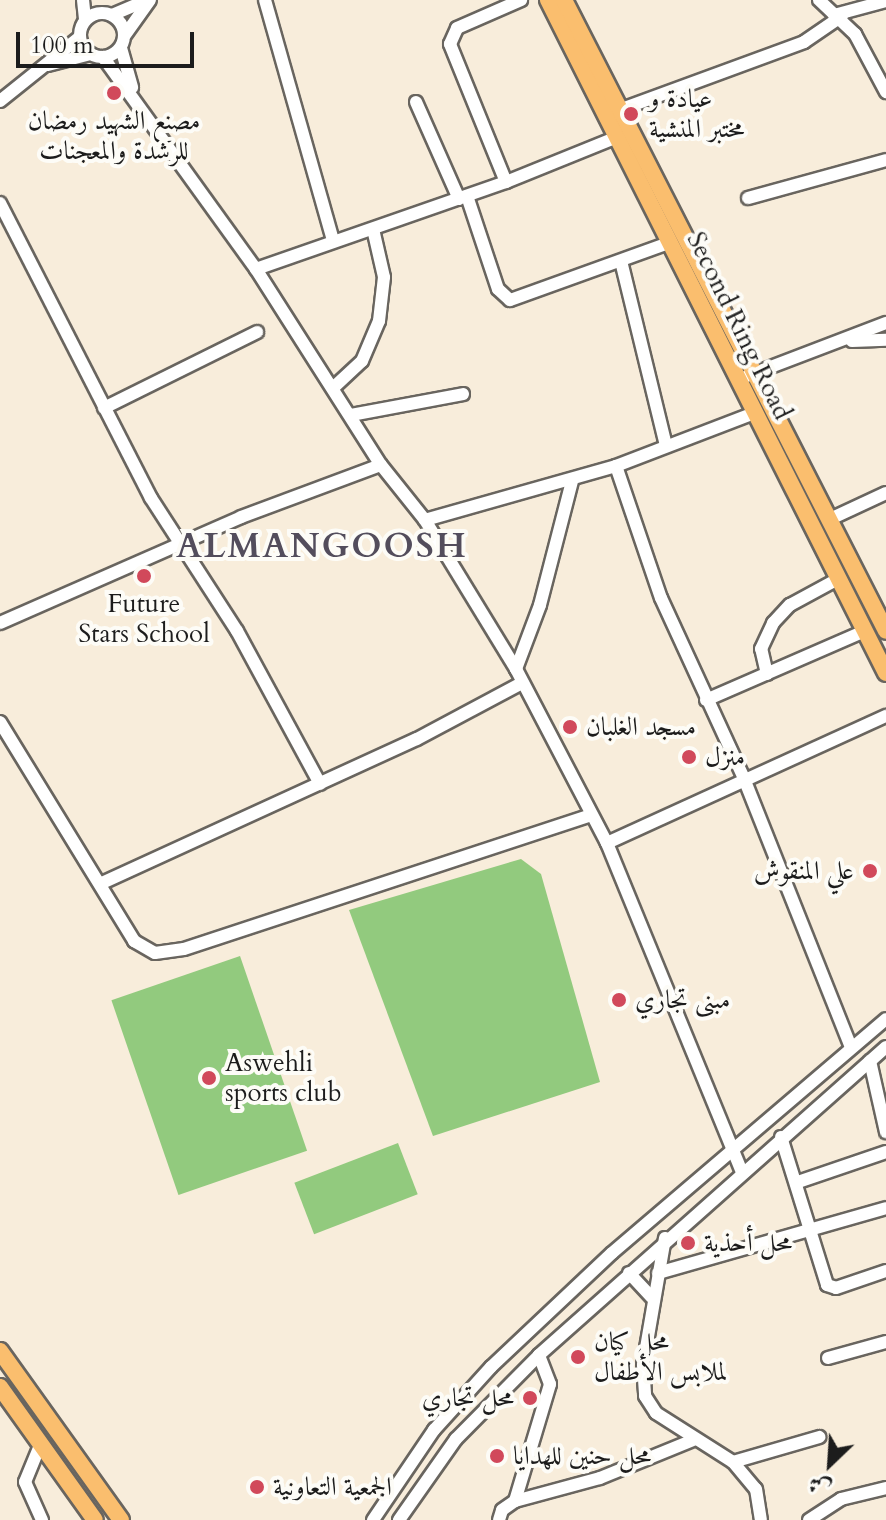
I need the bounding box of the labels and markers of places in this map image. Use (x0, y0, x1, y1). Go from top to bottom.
place label: عيادة و مختبر المنشية (649, 83, 745, 144)
marker: مصنع الشهيد رمضان للرشدة والمعجنات (105, 84, 123, 102)
marker: عيادة و مختبر المنشية (620, 103, 642, 125)
place label: مصنع الشهيد رمضان للرشدة والمعجنات (28, 105, 200, 166)
marker: Future Stars School (135, 567, 153, 585)
place label: Future Stars School (78, 588, 210, 650)
place label: مسجد الغلبان (586, 711, 696, 743)
marker: مسجد الغلبان (561, 718, 579, 736)
place label: منزل (705, 741, 745, 773)
marker: منزل (680, 748, 698, 766)
place label: علي المنقوش (754, 855, 854, 887)
marker: علي المنقوش (861, 862, 879, 880)
place label: مبنى تجاري (635, 984, 730, 1016)
marker: مبنى تجاري (610, 991, 628, 1009)
place label: Aswehli sports club (225, 1047, 342, 1108)
marker: Aswehli sports club (200, 1069, 218, 1087)
place label: محل أحذية (704, 1227, 792, 1259)
marker: محل أحذية (679, 1234, 697, 1252)
place label: محل كيان لملابس الأطفال (594, 1326, 727, 1388)
marker: محل كيان لملابس الأطفال (569, 1348, 587, 1366)
place label: محل تجاري (422, 1382, 514, 1414)
marker: محل تجاري (521, 1389, 539, 1407)
place label: محل حنين للهدايا (513, 1440, 651, 1472)
marker: محل حنين للهدايا (488, 1447, 506, 1465)
place label: الجمعية التعاونية (273, 1471, 392, 1503)
marker: الجمعية التعاونية (248, 1478, 266, 1496)

